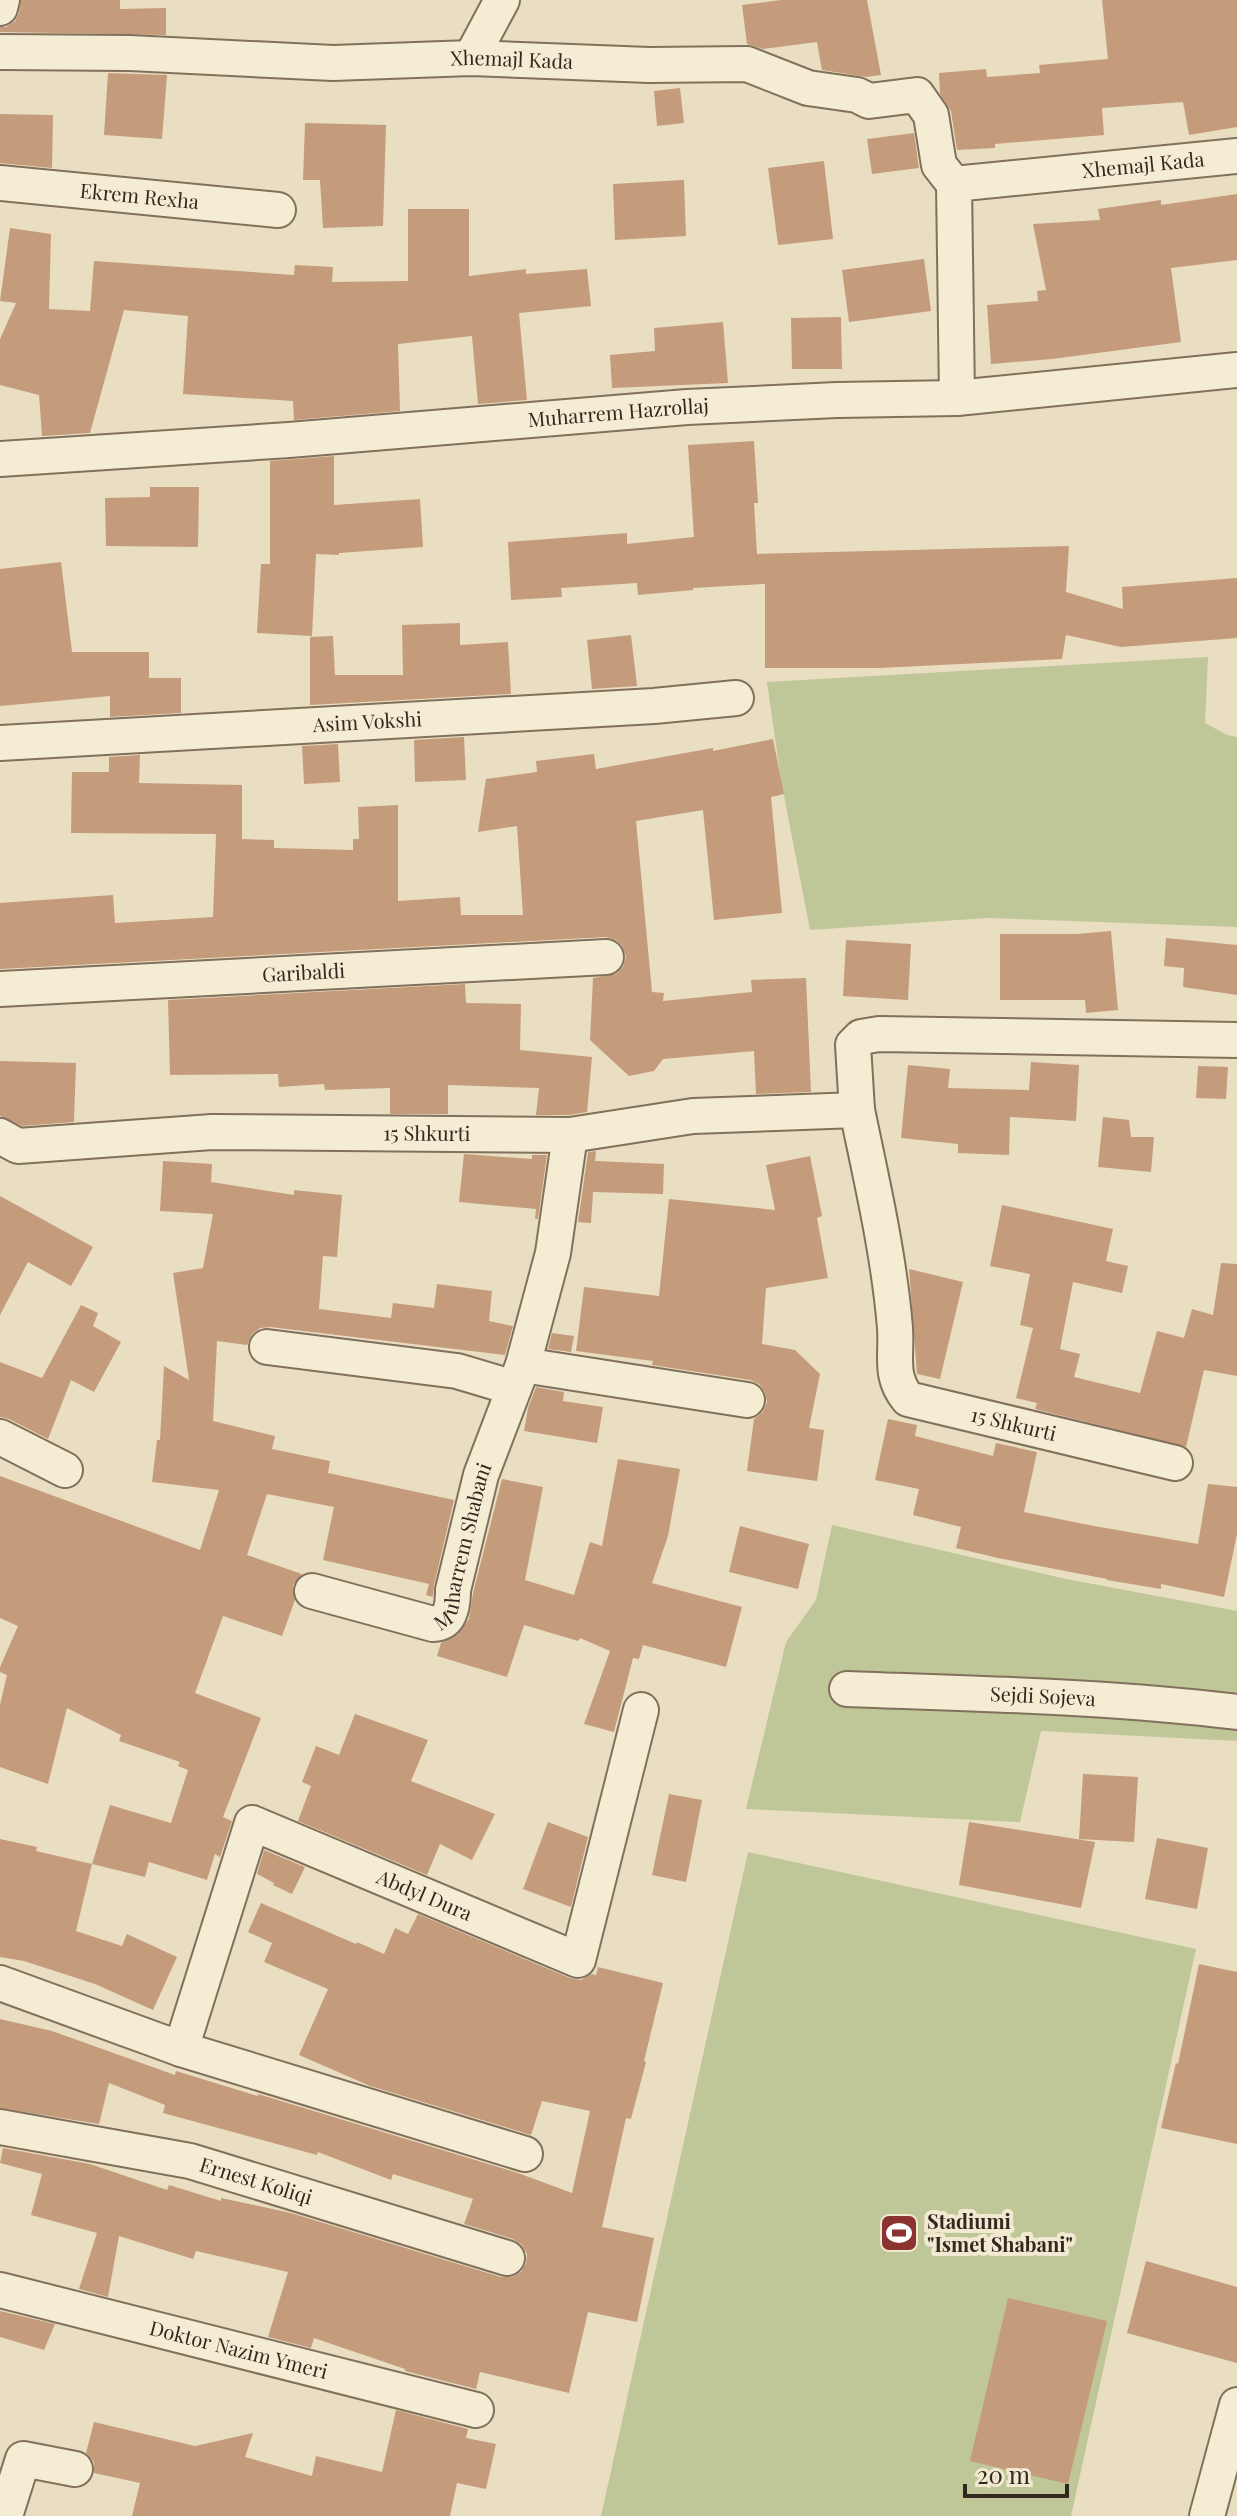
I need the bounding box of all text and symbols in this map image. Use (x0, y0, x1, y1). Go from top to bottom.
street label: Xhemajl Kada (450, 43, 574, 74)
street label: Xhemajl Kada (1080, 144, 1205, 183)
street label: Ekrem Rexha (79, 176, 200, 214)
street label: Muharrem Hazrollaj (527, 391, 709, 432)
street label: Asim Vokshi (311, 704, 423, 737)
street label: Garibaldi (261, 956, 346, 987)
street label: 15 Shkurti (383, 1118, 471, 1146)
street label: 15 Shkurti (968, 1400, 1060, 1446)
street label: Muharrem Shabani (428, 1458, 497, 1636)
street label: Sejdi Sojeva (990, 1679, 1097, 1711)
street label: Abdyl Dura (372, 1862, 477, 1926)
street label: Ernest Koliqi (197, 2150, 316, 2210)
place label: Stadiumi "Ismet Shabani" (927, 2207, 1073, 2257)
sports icon: Stadiumi "Ismet Shabani" (878, 2212, 920, 2254)
street label: Doktor Nazim Ymeri (147, 2313, 331, 2384)
scale bar (965, 2448, 1067, 2498)
text: 20 m (977, 2458, 1030, 2490)

